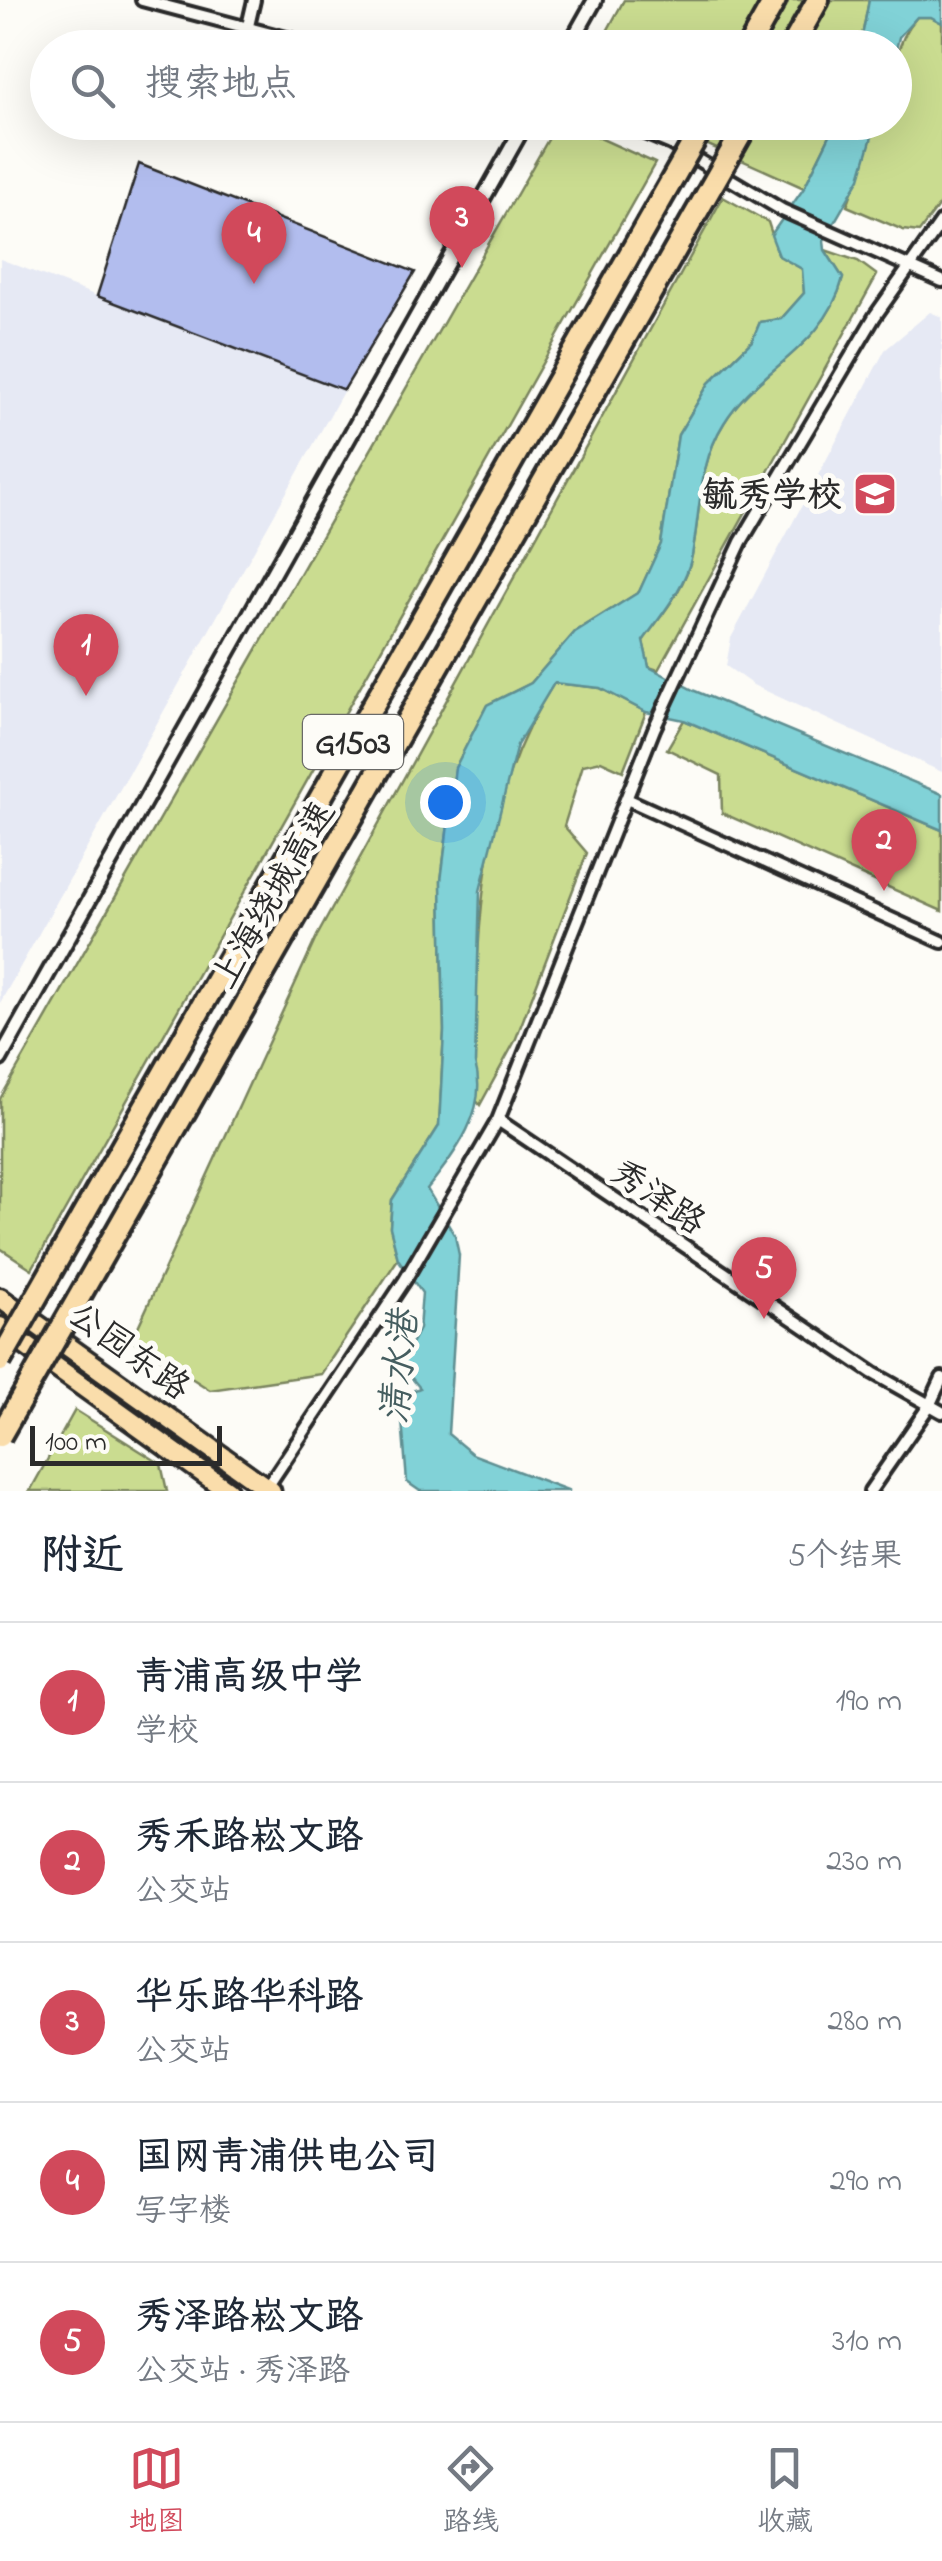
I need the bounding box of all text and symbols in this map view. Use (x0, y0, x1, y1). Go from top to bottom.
search box (30, 30, 912, 140)
icon: search (65, 58, 120, 113)
text: 搜索地点 (145, 58, 297, 114)
pin: 3 (430, 186, 494, 268)
pin: 4 (222, 202, 286, 284)
school or university icon: 毓秀学校 (852, 471, 898, 517)
place label: 毓秀学校 (702, 472, 842, 523)
pin: 1 (54, 614, 118, 696)
road number: G1503 (303, 715, 403, 769)
your location (420, 777, 471, 828)
street label: 上海绕城高速 (200, 792, 350, 999)
pin: 2 (852, 808, 916, 891)
street label: 秀泽路 (599, 1148, 715, 1249)
pin: 5 (732, 1236, 796, 1319)
street label: 公园东路 (56, 1291, 200, 1415)
water label: 清水港 (369, 1305, 435, 1427)
scale bar (30, 1421, 222, 1466)
text: 100 m (45, 1423, 107, 1464)
text: 附近 (40, 1527, 124, 1588)
text: 5个结果 (788, 1534, 902, 1581)
text: 青浦高级中学 (135, 1651, 363, 1707)
text: 1 (67, 1679, 78, 1726)
text: 190 m (836, 1679, 902, 1726)
text: 学校 (135, 1709, 199, 1756)
text: 秀禾路崧文路 (135, 1811, 363, 1867)
text: 2 (65, 1839, 80, 1886)
text: 230 m (826, 1839, 902, 1886)
text: 公交站 (135, 1869, 231, 1916)
text: 华乐路华科路 (135, 1971, 363, 2027)
text: 3 (66, 1999, 79, 2046)
text: 280 m (827, 1999, 902, 2046)
text: 公交站 (135, 2029, 231, 2076)
text: 国网青浦供电公司 (135, 2131, 439, 2187)
text: 4 (66, 2159, 79, 2206)
text: 290 m (830, 2159, 902, 2206)
text: 写字楼 (135, 2189, 231, 2236)
text: 秀泽路崧文路 (135, 2291, 363, 2347)
text: 5 (63, 2319, 82, 2366)
text: 310 m (832, 2319, 902, 2366)
text: 公交站 · 秀泽路 (135, 2349, 350, 2396)
tab: 地图 (129, 2441, 185, 2544)
tab: 路线 (443, 2441, 499, 2544)
tab: 收藏 (757, 2441, 813, 2544)

